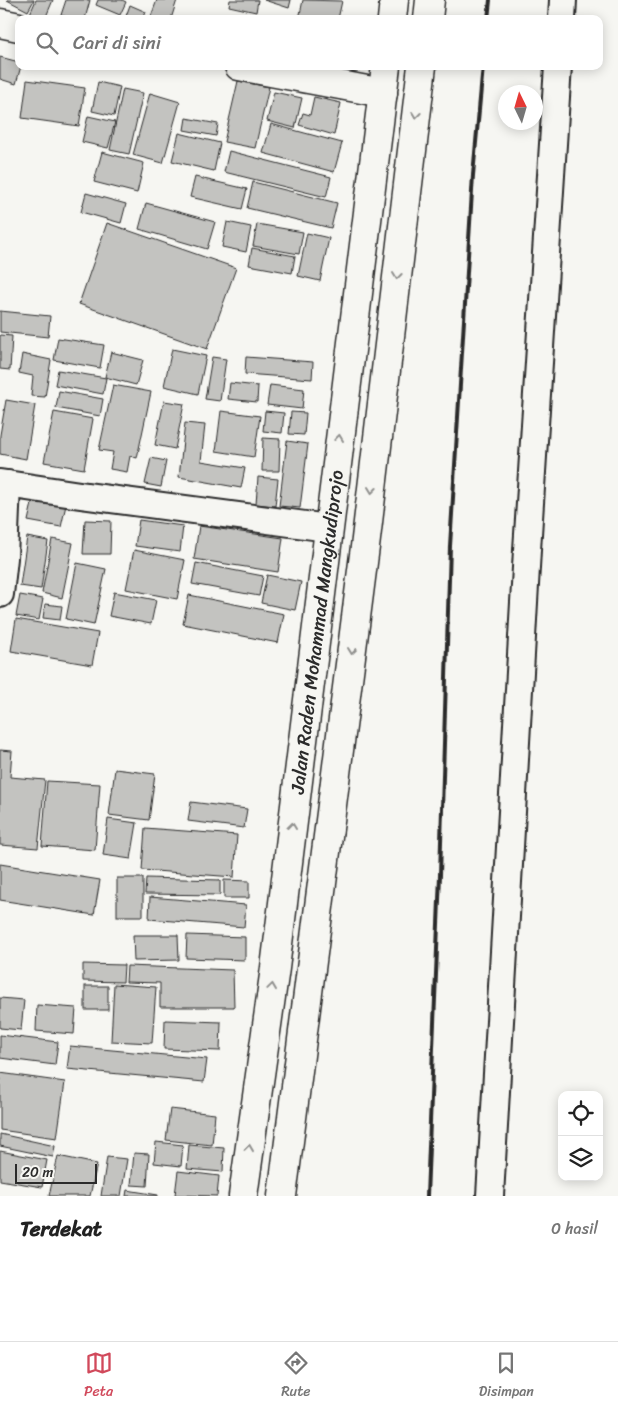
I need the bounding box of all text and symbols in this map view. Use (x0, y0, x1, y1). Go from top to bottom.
search box (15, 15, 603, 70)
text: Cari di sini (73, 26, 161, 59)
icon: search (33, 29, 61, 57)
north arrow (498, 85, 543, 130)
one-way arrow (411, 111, 422, 119)
one-way arrow (392, 272, 403, 280)
one-way arrow (333, 434, 344, 442)
street label: Jalan Raden Mohammad Mangkudiprojo (280, 468, 353, 797)
one-way arrow (367, 486, 378, 494)
one-way arrow (347, 647, 358, 655)
one-way arrow (286, 821, 297, 829)
one-way arrow (266, 982, 277, 990)
map controls (558, 1091, 603, 1181)
button: locate (558, 1091, 603, 1136)
button: layers (558, 1136, 603, 1181)
one-way arrow (243, 1143, 253, 1152)
text: 20 m (22, 1160, 53, 1185)
scale bar (15, 1161, 98, 1184)
text: Terdekat (20, 1210, 102, 1248)
text: 0 hasil (551, 1214, 598, 1243)
tab: Peta (84, 1349, 113, 1404)
tab: Rute (281, 1349, 310, 1404)
tab: Disimpan (479, 1349, 534, 1404)

